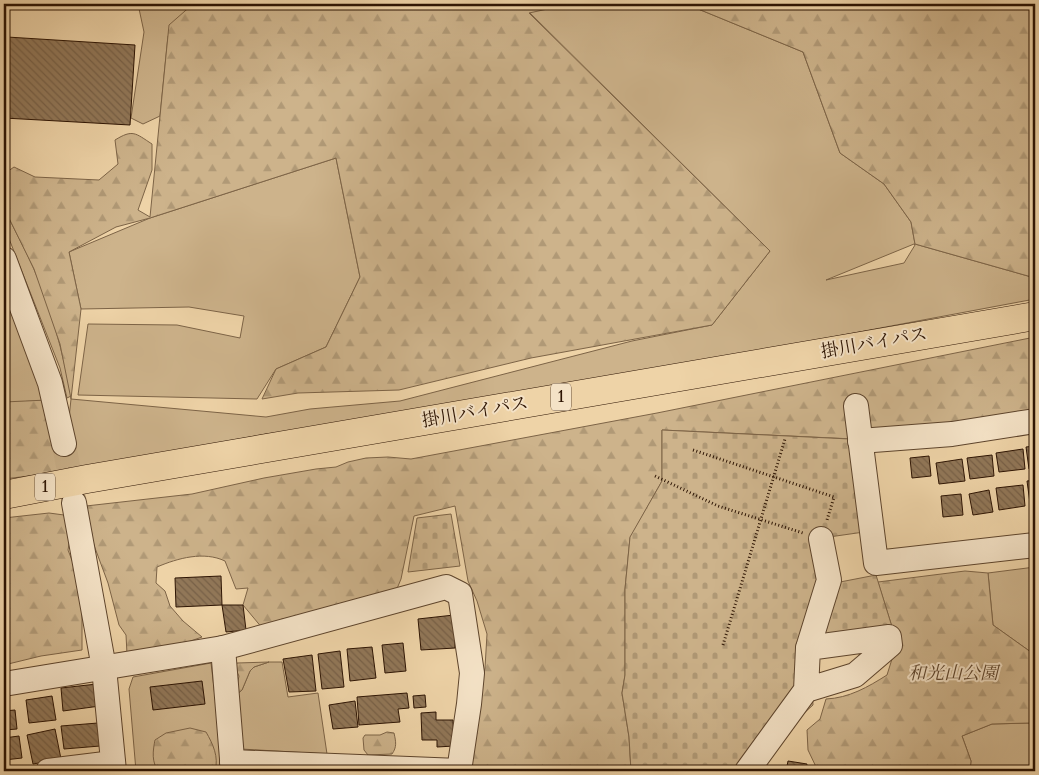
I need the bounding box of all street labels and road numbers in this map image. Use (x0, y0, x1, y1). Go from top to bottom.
street label: 掛川バイパス (819, 321, 929, 365)
road number: 1 (551, 384, 571, 411)
street label: 掛川バイパス (420, 390, 530, 434)
road number: 1 (35, 474, 55, 501)

